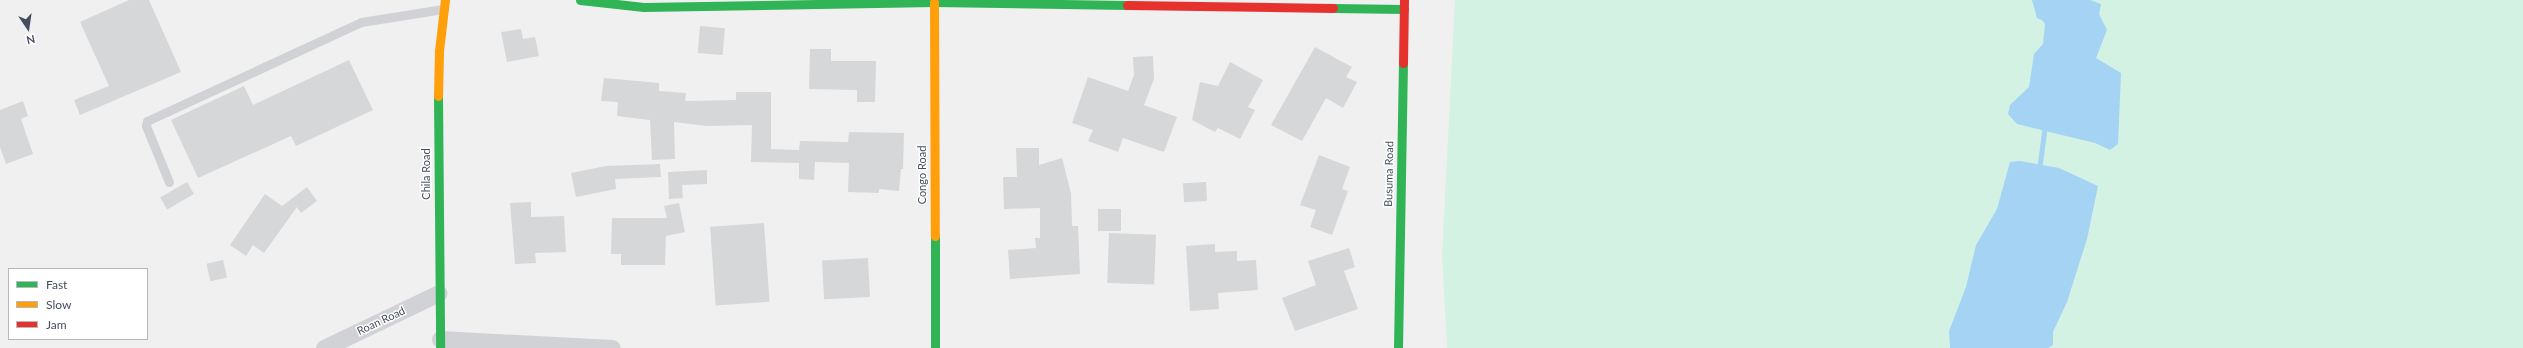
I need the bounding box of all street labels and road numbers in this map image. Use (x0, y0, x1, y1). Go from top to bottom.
street label: Busuma Road (1382, 141, 1396, 207)
street label: Congo Road (915, 146, 929, 204)
street label: Chila Road (419, 148, 433, 200)
street label: Roan Road (355, 304, 407, 338)

